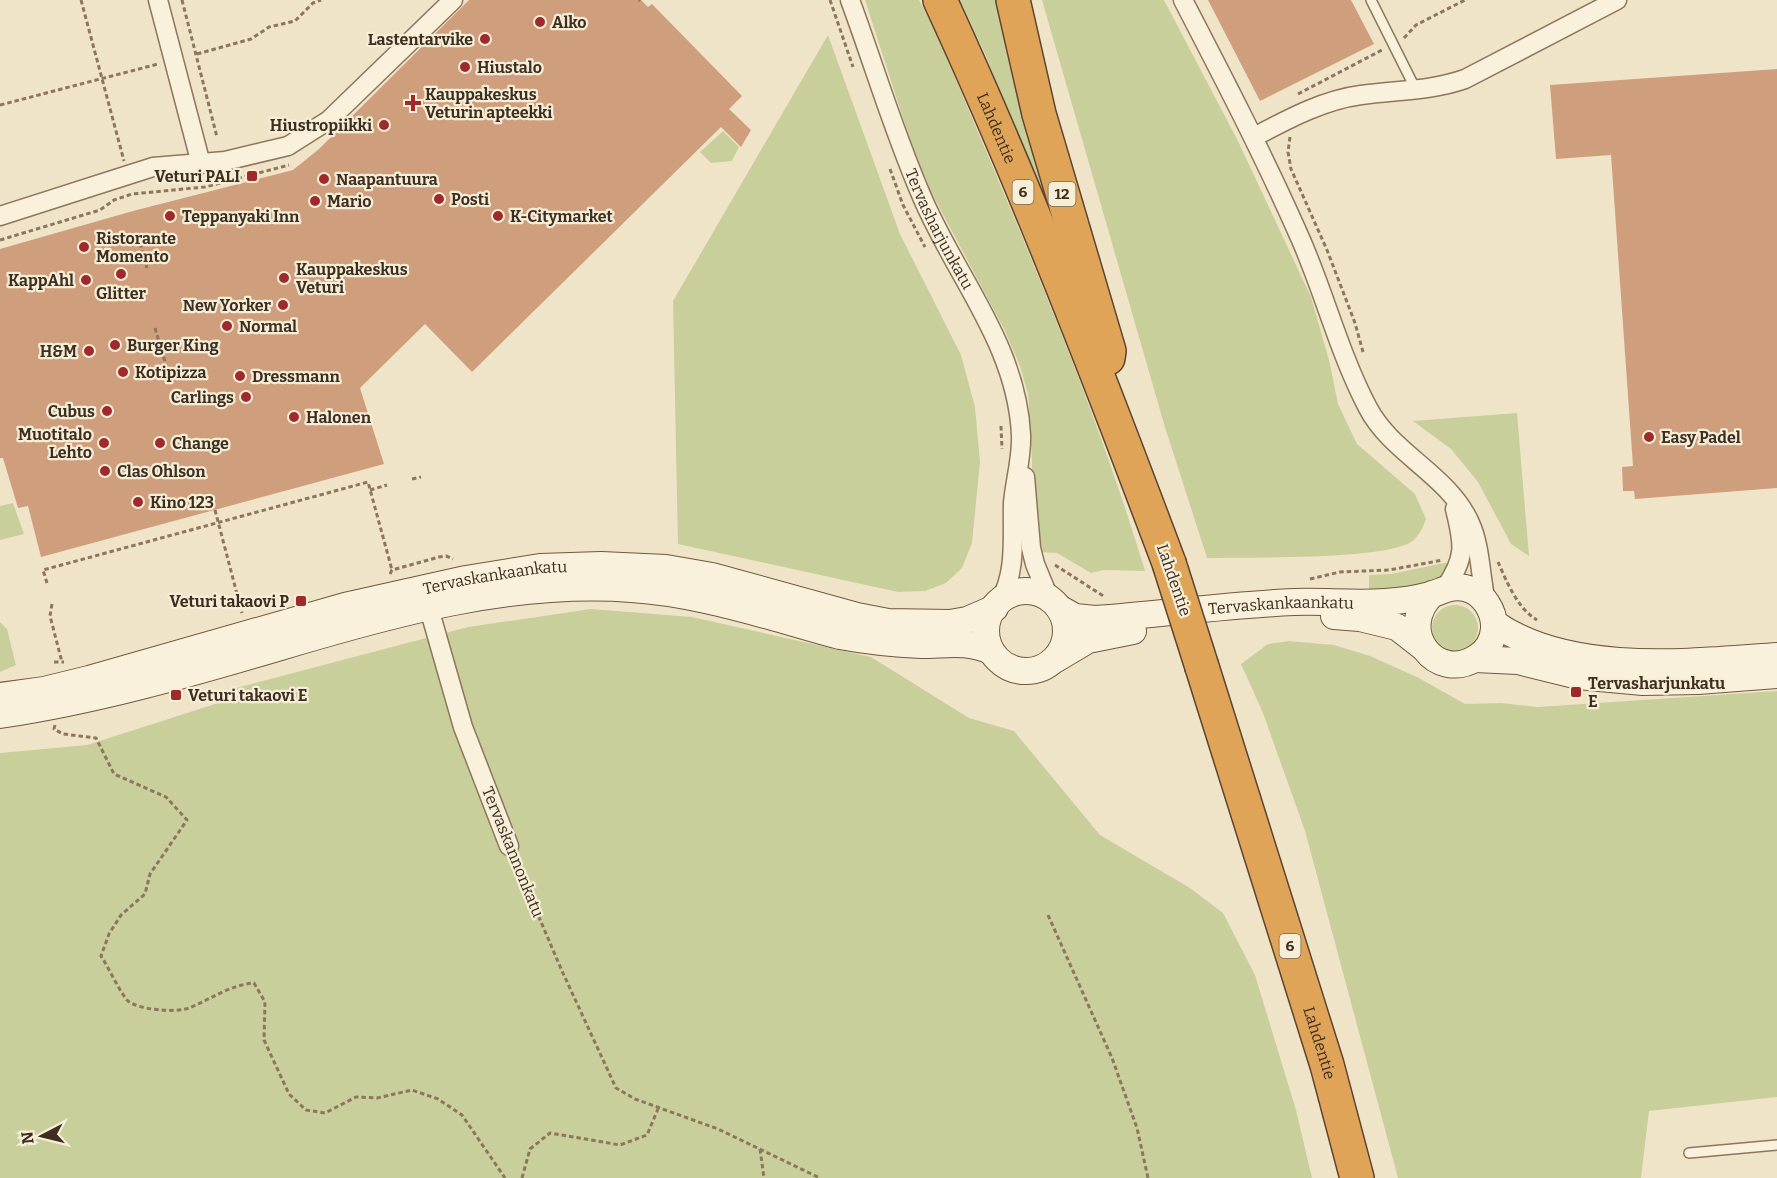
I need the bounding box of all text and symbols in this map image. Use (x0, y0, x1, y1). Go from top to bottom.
place label: Alko (552, 13, 587, 32)
marker: Alko (533, 15, 547, 29)
place label: Lastentarvike (368, 30, 473, 49)
marker: Lastentarvike (478, 32, 492, 46)
place label: Hiustalo (477, 58, 542, 77)
marker: Hiustalo (458, 60, 472, 74)
place label: Kauppakeskus Veturin apteekki (425, 85, 552, 122)
street label: Lahdentie (973, 90, 1020, 166)
marker: Kauppakeskus Veturin apteekki (406, 96, 420, 110)
place label: Hiustropiikki (270, 116, 372, 135)
marker: Hiustropiikki (377, 118, 391, 132)
street label: Tervasharjunkatu (902, 166, 978, 292)
place label: Veturi PALI (154, 167, 240, 186)
marker: Veturi PALI (245, 169, 259, 183)
place label: Naapantuura (336, 170, 438, 189)
marker: Naapantuura (317, 172, 331, 186)
road number: 6 (1012, 180, 1034, 204)
road number: 12 (1048, 182, 1076, 206)
place label: Posti (451, 190, 489, 209)
place label: Mario (327, 192, 371, 211)
marker: Posti (432, 192, 446, 206)
marker: Mario (308, 194, 322, 208)
place label: Teppanyaki Inn (182, 207, 300, 226)
place label: K-Citymarket (510, 207, 614, 226)
marker: Teppanyaki Inn (163, 209, 177, 223)
marker: K-Citymarket (491, 209, 505, 223)
place label: Ristorante Momento (96, 229, 176, 266)
marker: Ristorante Momento (77, 240, 91, 254)
place label: Kauppakeskus Veturi (296, 260, 408, 297)
marker: Glitter (114, 267, 128, 281)
place label: KappAhl (8, 271, 74, 290)
marker: Kauppakeskus Veturi (277, 271, 291, 285)
marker: KappAhl (79, 273, 93, 287)
place label: Glitter (96, 284, 147, 303)
place label: New Yorker (183, 296, 271, 315)
marker: New Yorker (276, 298, 290, 312)
place label: Normal (239, 317, 297, 336)
marker: Normal (220, 319, 234, 333)
place label: Burger King (127, 336, 219, 355)
marker: Burger King (108, 338, 122, 352)
place label: H&M (40, 342, 77, 361)
marker: H&M (82, 344, 96, 358)
place label: Kotipizza (135, 363, 207, 382)
marker: Kotipizza (116, 365, 130, 379)
place label: Dressmann (252, 367, 341, 386)
marker: Dressmann (233, 369, 247, 383)
place label: Carlings (171, 388, 234, 407)
marker: Carlings (239, 390, 253, 404)
place label: Cubus (48, 402, 95, 421)
marker: Cubus (100, 404, 114, 418)
place label: Halonen (306, 408, 372, 427)
marker: Halonen (287, 410, 301, 424)
place label: Muotitalo Lehto (18, 425, 92, 462)
place label: Easy Padel (1661, 428, 1741, 447)
marker: Easy Padel (1642, 430, 1656, 444)
place label: Change (172, 434, 229, 453)
marker: Muotitalo Lehto (97, 436, 111, 450)
marker: Change (153, 436, 167, 450)
place label: Clas Ohlson (117, 462, 206, 481)
marker: Clas Ohlson (98, 464, 112, 478)
place label: Kino 123 (150, 493, 214, 512)
marker: Kino 123 (131, 495, 145, 509)
street label: Lahdentie (1153, 541, 1195, 619)
street label: Tervaskankaankatu (421, 557, 567, 598)
place label: Veturi takaovi P (169, 592, 289, 611)
street label: Tervaskankaankatu (1207, 592, 1354, 618)
marker: Veturi takaovi P (294, 594, 308, 608)
place label: Tervasharjunkatu E (1588, 674, 1725, 711)
marker: Tervasharjunkatu E (1569, 685, 1583, 699)
place label: Veturi takaovi E (188, 686, 308, 705)
marker: Veturi takaovi E (169, 688, 183, 702)
street label: Tervaskannonkatu (478, 784, 548, 920)
road number: 6 (1280, 934, 1300, 958)
street label: Lahdentie (1300, 1004, 1340, 1081)
north arrow (12, 1106, 72, 1166)
text: N (17, 1130, 38, 1145)

